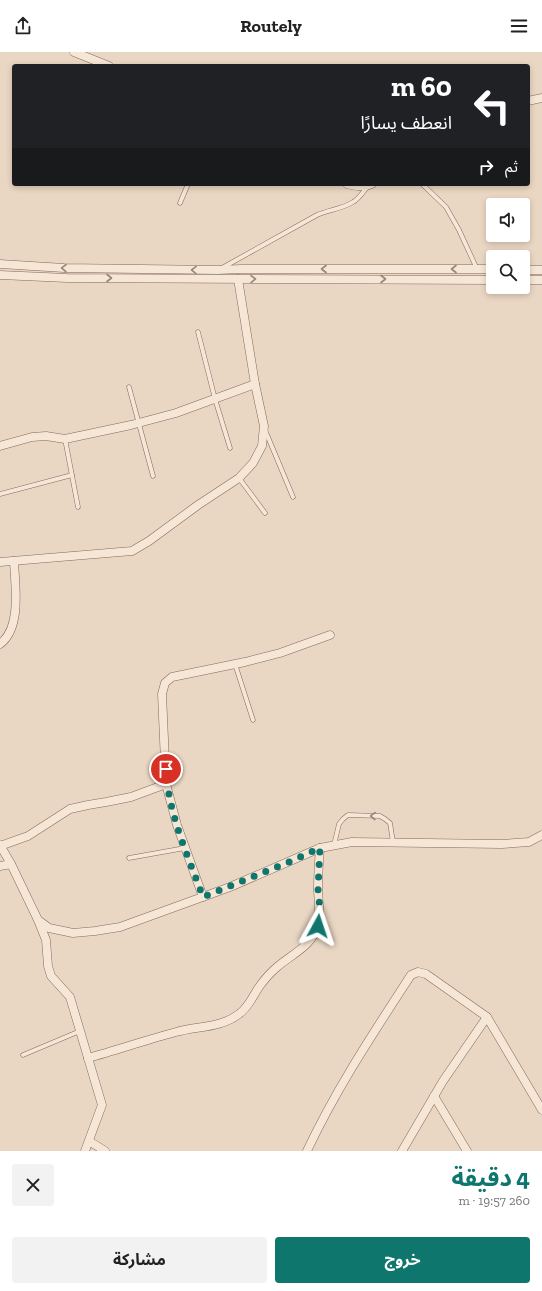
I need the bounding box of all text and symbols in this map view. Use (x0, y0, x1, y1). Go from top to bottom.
icon: share (12, 15, 34, 37)
text: Routely (240, 15, 302, 37)
icon: menu (508, 15, 530, 37)
text: 60 m (391, 70, 452, 103)
icon: left (466, 80, 518, 132)
text: انعطف يسارًا (361, 112, 452, 134)
icon: right (475, 156, 497, 178)
text: ثم (505, 158, 518, 176)
map controls (486, 198, 530, 294)
button: sound (486, 198, 530, 242)
button: search (486, 250, 530, 294)
one-way arrow (61, 263, 67, 272)
one-way arrow (321, 265, 327, 273)
one-way arrow (451, 265, 457, 273)
one-way arrow (191, 266, 197, 274)
one-way arrow (106, 274, 112, 282)
one-way arrow (250, 275, 256, 283)
one-way arrow (380, 275, 386, 283)
pin (149, 752, 183, 786)
icon: arrive (155, 758, 177, 780)
one-way arrow (370, 812, 376, 820)
position arrow (297, 905, 339, 947)
text: 4 دقيقة (451, 1163, 530, 1192)
button: close (12, 1164, 54, 1206)
text: 260 m · 19:57 (458, 1193, 530, 1208)
button: مشاركة (12, 1237, 267, 1283)
button: خروج (275, 1237, 530, 1283)

